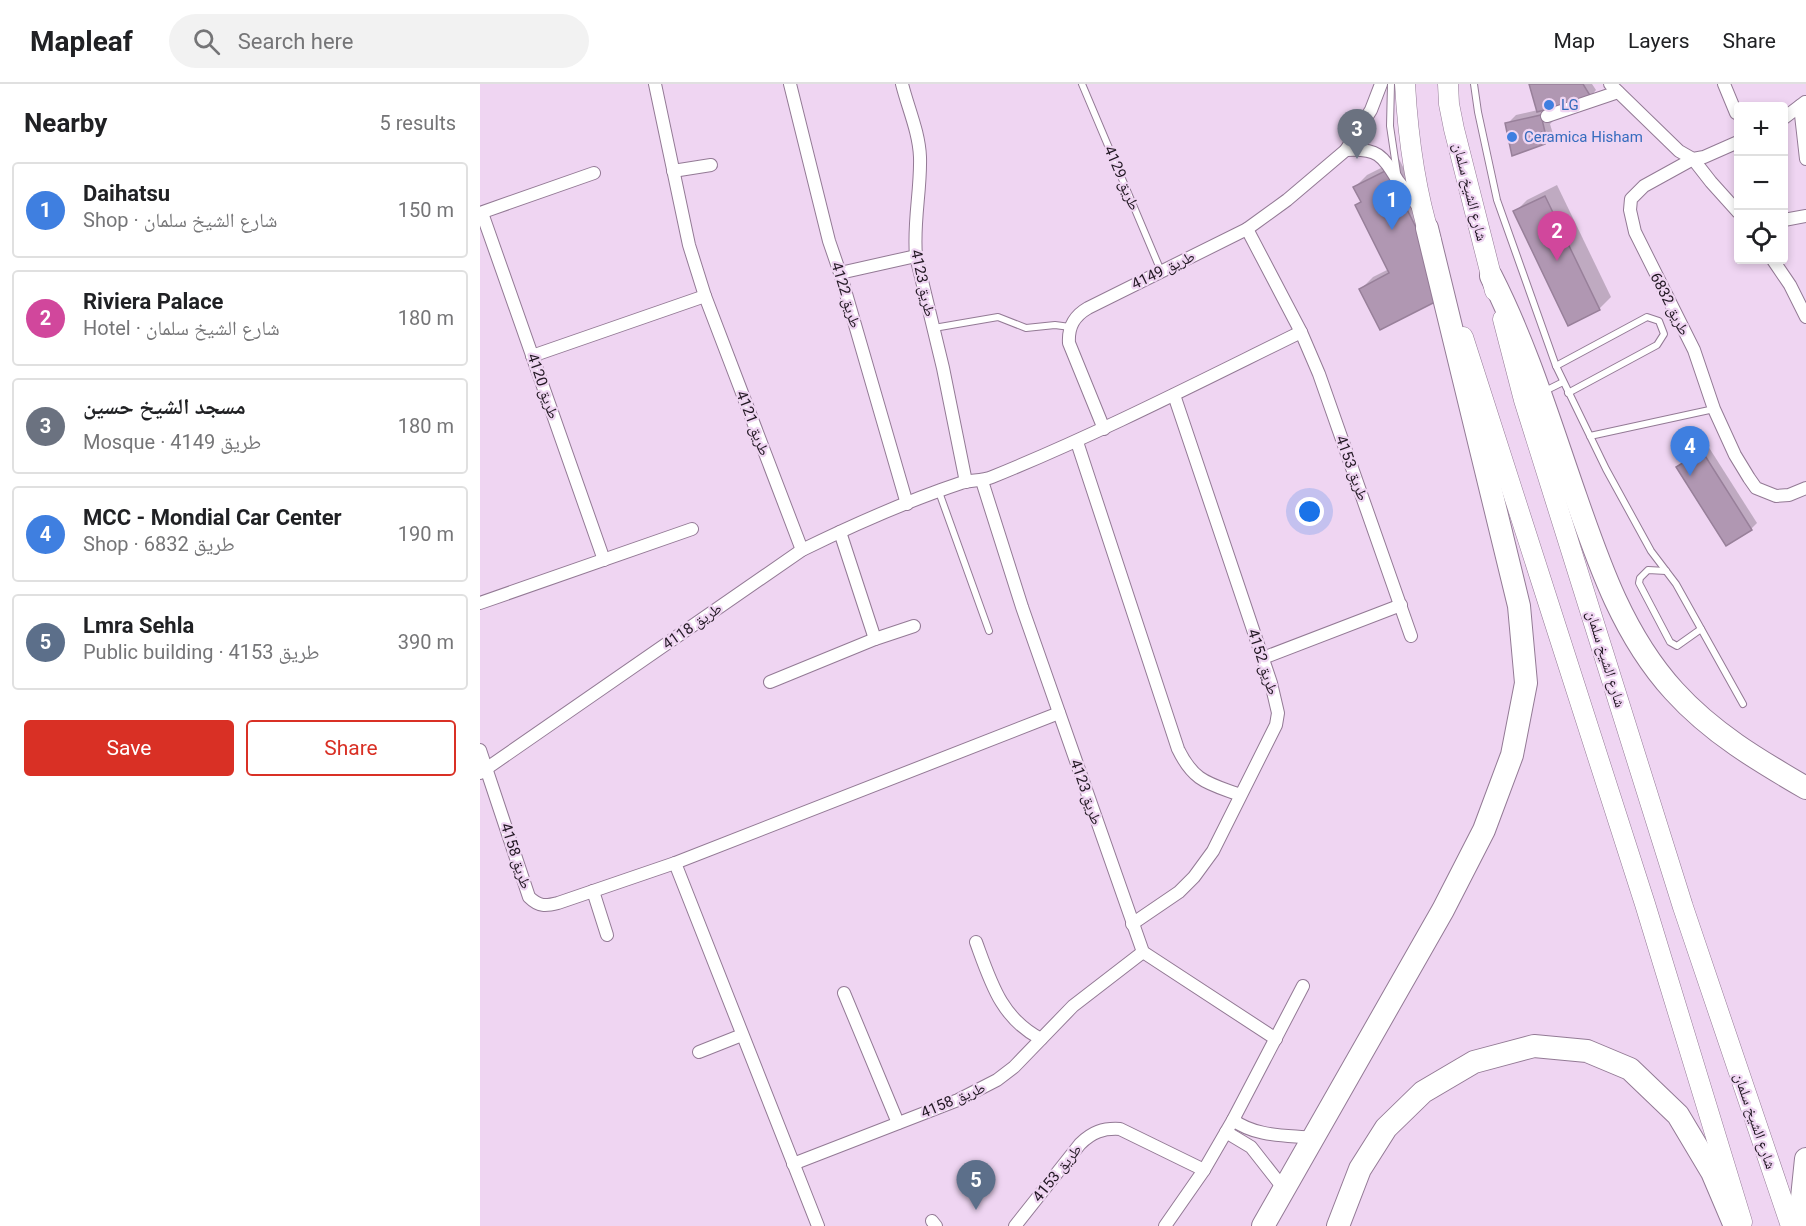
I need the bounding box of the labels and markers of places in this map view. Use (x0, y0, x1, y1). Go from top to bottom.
place label: LG (1561, 96, 1579, 114)
marker: LG (1542, 98, 1556, 112)
pin: 3 (1338, 110, 1376, 159)
place label: Ceramica Hisham (1524, 128, 1643, 146)
marker: Ceramica Hisham (1505, 130, 1519, 144)
pin: 1 (1372, 180, 1412, 230)
pin: 2 (1538, 212, 1576, 261)
pin: 4 (1670, 426, 1710, 476)
pin: 5 (956, 1160, 996, 1210)

